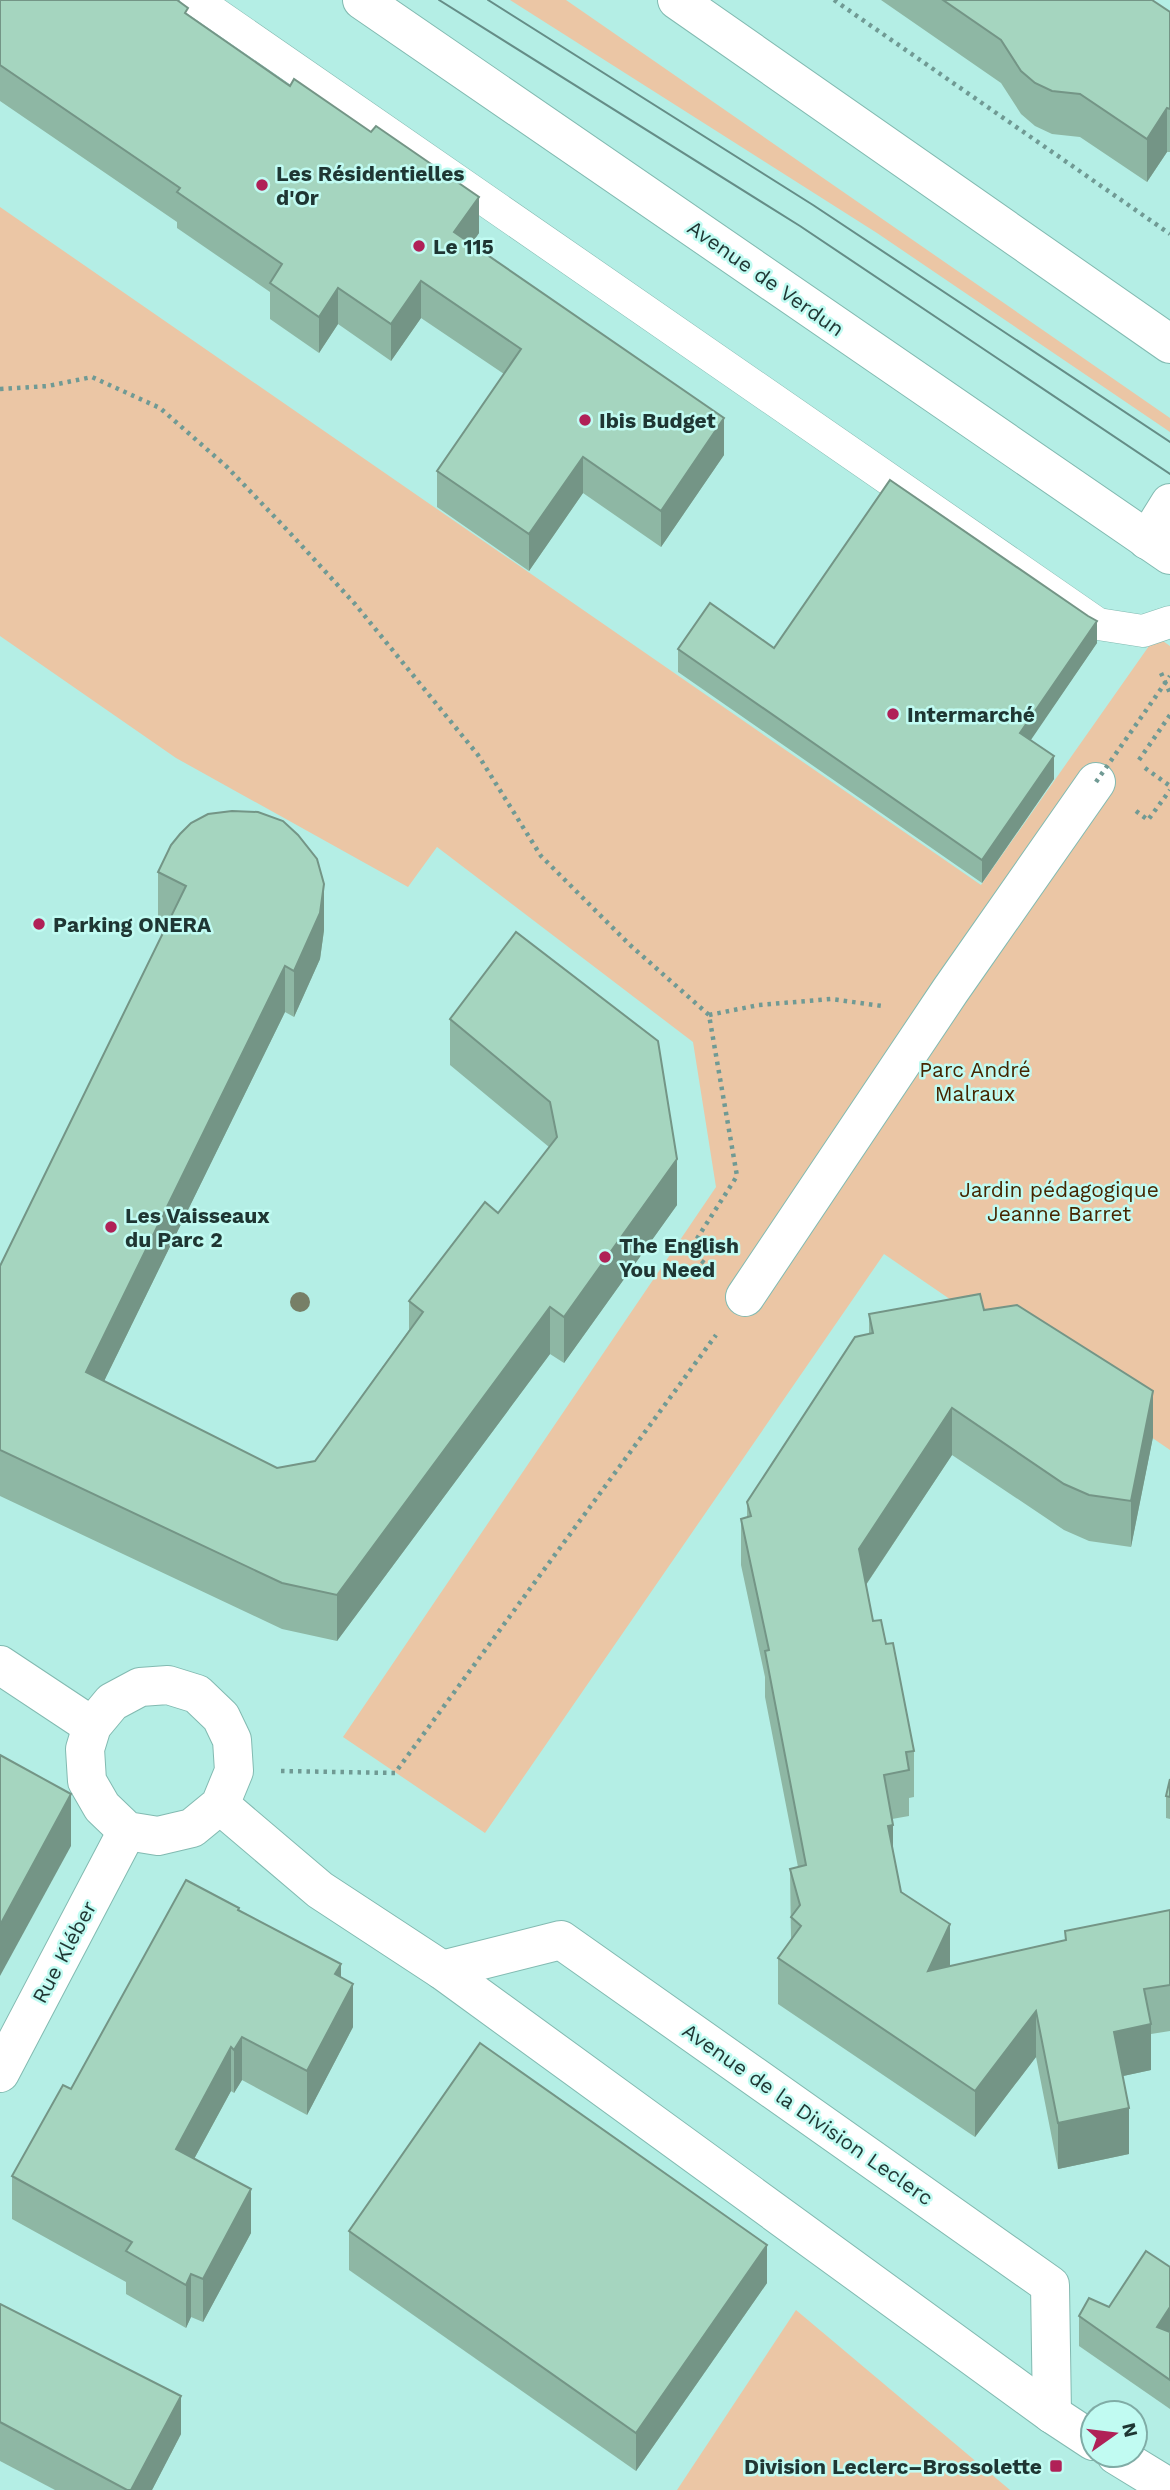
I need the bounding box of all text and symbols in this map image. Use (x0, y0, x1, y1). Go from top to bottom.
place label: Les Résidentielles d'Or (276, 161, 464, 210)
marker: Les Résidentielles d'Or (254, 177, 270, 193)
street label: Avenue de Verdun (683, 215, 849, 341)
place label: Le 115 (433, 234, 494, 259)
marker: Le 115 (411, 238, 427, 254)
place label: Ibis Budget (599, 408, 716, 433)
marker: Ibis Budget (577, 412, 593, 428)
place label: Intermarché (907, 702, 1035, 727)
marker: Intermarché (885, 706, 901, 722)
place label: Parking ONERA (53, 912, 212, 937)
marker: Parking ONERA (31, 916, 47, 932)
park label: Parc André Malraux (919, 1057, 1031, 1106)
park label: Jardin pédagogique Jeanne Barret (959, 1177, 1159, 1226)
place label: Les Vaisseaux du Parc 2 (125, 1203, 270, 1252)
marker: Les Vaisseaux du Parc 2 (103, 1219, 119, 1235)
place label: The English You Need (619, 1233, 739, 1282)
marker: The English You Need (597, 1249, 613, 1265)
street label: Rue Kléber (27, 1896, 102, 2007)
street label: Avenue de la Division Leclerc (678, 2018, 938, 2210)
north arrow (1079, 2399, 1149, 2469)
text: N (1117, 2420, 1143, 2440)
place label: Division Leclerc–Brossolette (744, 2454, 1042, 2479)
marker: Division Leclerc–Brossolette (1048, 2458, 1064, 2474)

